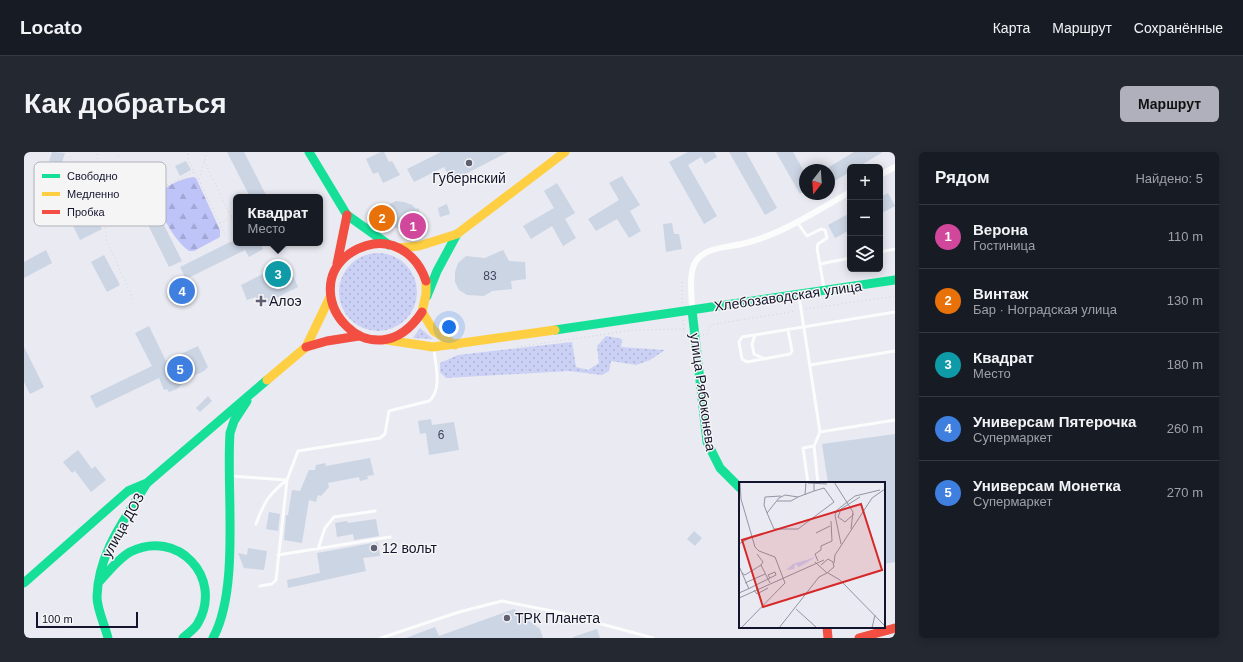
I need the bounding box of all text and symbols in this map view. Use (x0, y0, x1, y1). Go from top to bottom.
text: Locato (20, 17, 82, 38)
text: Карта (993, 20, 1030, 36)
text: Маршрут (1052, 20, 1112, 36)
text: Сохранённые (1134, 20, 1223, 36)
button: Маршрут (1120, 86, 1219, 122)
text: Как добраться (24, 88, 226, 119)
marker: Губернский (464, 158, 474, 168)
legend (34, 162, 166, 226)
north arrow (799, 164, 835, 200)
map controls (847, 164, 883, 272)
button: + (847, 164, 883, 200)
text: Рядом (935, 168, 990, 187)
text: Свободно (67, 170, 118, 182)
place label: Губернский (432, 170, 506, 186)
text: Найдено: 5 (1135, 171, 1203, 186)
text: Медленно (67, 188, 119, 200)
popup (233, 194, 323, 246)
button: − (847, 200, 883, 236)
pin: 2 (369, 203, 395, 233)
text: Квадрат (248, 204, 308, 221)
text: Пробка (67, 206, 105, 218)
pin: 1 (400, 211, 426, 241)
text: Место (248, 221, 285, 236)
text: Верона (973, 221, 1028, 238)
text: 1 (944, 229, 952, 244)
text: 110 m (1168, 229, 1203, 244)
button: layers (847, 236, 883, 272)
text: Гостиница (973, 238, 1035, 253)
pin: 3 (265, 259, 291, 289)
house number: 83 (483, 269, 497, 283)
pin: 4 (169, 276, 195, 306)
street label: Хлебозаводская улица (713, 278, 863, 314)
text: Винтаж (973, 285, 1028, 302)
place label: Алоэ (269, 293, 302, 309)
text: 2 (944, 293, 952, 308)
text: 130 m (1167, 293, 1203, 308)
marker: Алоэ (256, 296, 266, 306)
text: Бар · Ноградская улица (973, 302, 1117, 317)
your location (439, 317, 459, 337)
street label: улица Рябоконева (687, 332, 719, 452)
text: Квадрат (973, 349, 1034, 366)
pin: 5 (167, 354, 193, 384)
text: 3 (944, 357, 952, 372)
text: 180 m (1167, 357, 1203, 372)
text: Место (973, 366, 1011, 381)
text: Универсам Пятерочка (973, 413, 1136, 430)
text: 4 (944, 421, 952, 436)
text: 260 m (1167, 421, 1203, 436)
house number: 6 (438, 428, 445, 442)
text: Супермаркет (973, 430, 1052, 445)
text: Универсам Монетка (973, 477, 1121, 494)
inset map (739, 482, 885, 628)
text: 5 (944, 485, 952, 500)
text: 270 m (1167, 485, 1203, 500)
street label: улица ДОЗ (99, 490, 147, 560)
text: Супермаркет (973, 494, 1052, 509)
place label: 12 вольт (382, 540, 438, 556)
marker: 12 вольт (369, 543, 379, 553)
scale bar (36, 610, 138, 629)
place label: ТРК Планета (515, 610, 600, 626)
text: 100 m (42, 613, 73, 625)
marker: ТРК Планета (502, 613, 512, 623)

